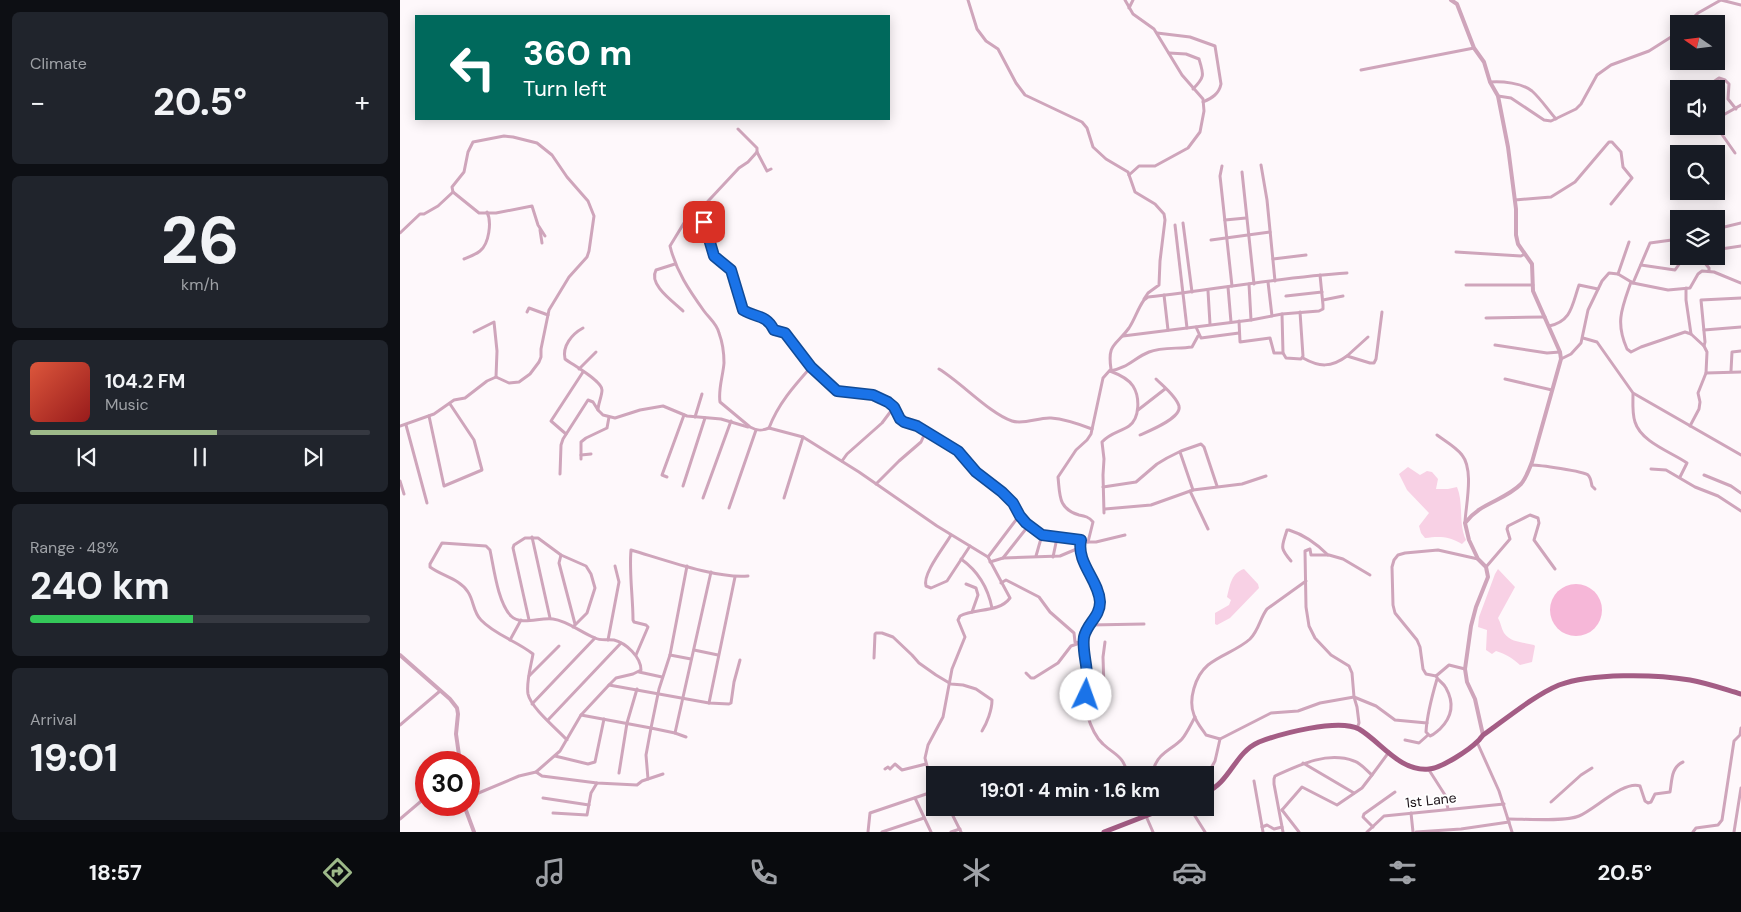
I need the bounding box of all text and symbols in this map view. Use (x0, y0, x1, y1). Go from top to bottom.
north arrow (1670, 15, 1725, 70)
map controls (1670, 15, 1725, 265)
text: 360 m (523, 30, 632, 76)
icon: left (440, 35, 505, 100)
text: Climate (30, 53, 87, 74)
text: Turn left (523, 74, 607, 103)
text: 20.5° (153, 77, 247, 127)
button: sound (1670, 80, 1725, 135)
text: − (30, 84, 45, 121)
text: + (355, 84, 370, 121)
button: search (1670, 145, 1725, 200)
text: 26 (161, 199, 239, 283)
pin (683, 201, 725, 243)
icon: arrive (690, 208, 718, 236)
button: layers (1670, 210, 1725, 265)
text: km/h (181, 274, 219, 295)
text: 104.2 FM (105, 369, 185, 394)
text: Music (105, 394, 149, 415)
icon: previous (73, 443, 101, 471)
icon: pause (186, 443, 214, 471)
icon: next (299, 443, 327, 471)
text: Range · 48% (30, 537, 119, 558)
text: 240 km (30, 561, 170, 611)
position arrow (1059, 668, 1111, 720)
text: Arrival (30, 709, 77, 730)
text: 19:01 (30, 733, 118, 783)
speed limit sign: 30 (415, 751, 480, 816)
text: 19:01 · 4 min · 1.6 km (980, 778, 1160, 803)
street label: 1st Lane (1405, 788, 1457, 812)
icon: directions (320, 855, 355, 890)
icon: music (533, 855, 568, 890)
icon: phone (746, 855, 781, 890)
icon: climate (959, 855, 994, 890)
icon: car (1172, 855, 1207, 890)
icon: filters (1385, 855, 1420, 890)
text: 18:57 (89, 858, 142, 887)
text: 20.5° (1598, 858, 1652, 887)

